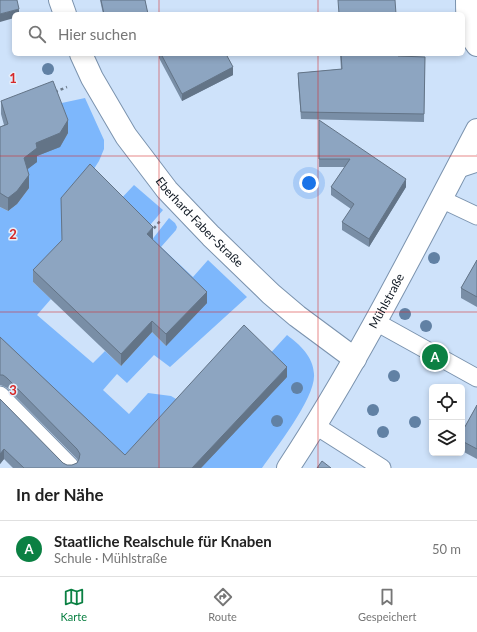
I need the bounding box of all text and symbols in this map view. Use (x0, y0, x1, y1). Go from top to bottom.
search box (12, 12, 465, 56)
icon: search (26, 23, 48, 45)
text: Hier suchen (58, 25, 137, 43)
text: 1 (9, 70, 17, 86)
your location (299, 173, 319, 193)
street label: Eberhard-Faber-Straße (153, 174, 247, 270)
text: 2 (9, 226, 17, 242)
street label: Mühlstraße (365, 271, 407, 331)
pin: A (422, 342, 448, 372)
text: 3 (9, 382, 17, 398)
map controls (429, 384, 465, 456)
button: locate (429, 384, 465, 420)
button: layers (429, 420, 465, 456)
text: In der Nähe (16, 484, 104, 505)
text: Staatliche Realschule für Knaben (54, 532, 272, 550)
text: A (24, 541, 34, 557)
text: 50 m (432, 541, 461, 557)
text: Schule · Mühlstraße (54, 550, 167, 566)
tab: Karte (61, 586, 87, 623)
tab: Route (208, 586, 237, 623)
tab: Gespeichert (358, 586, 416, 623)

